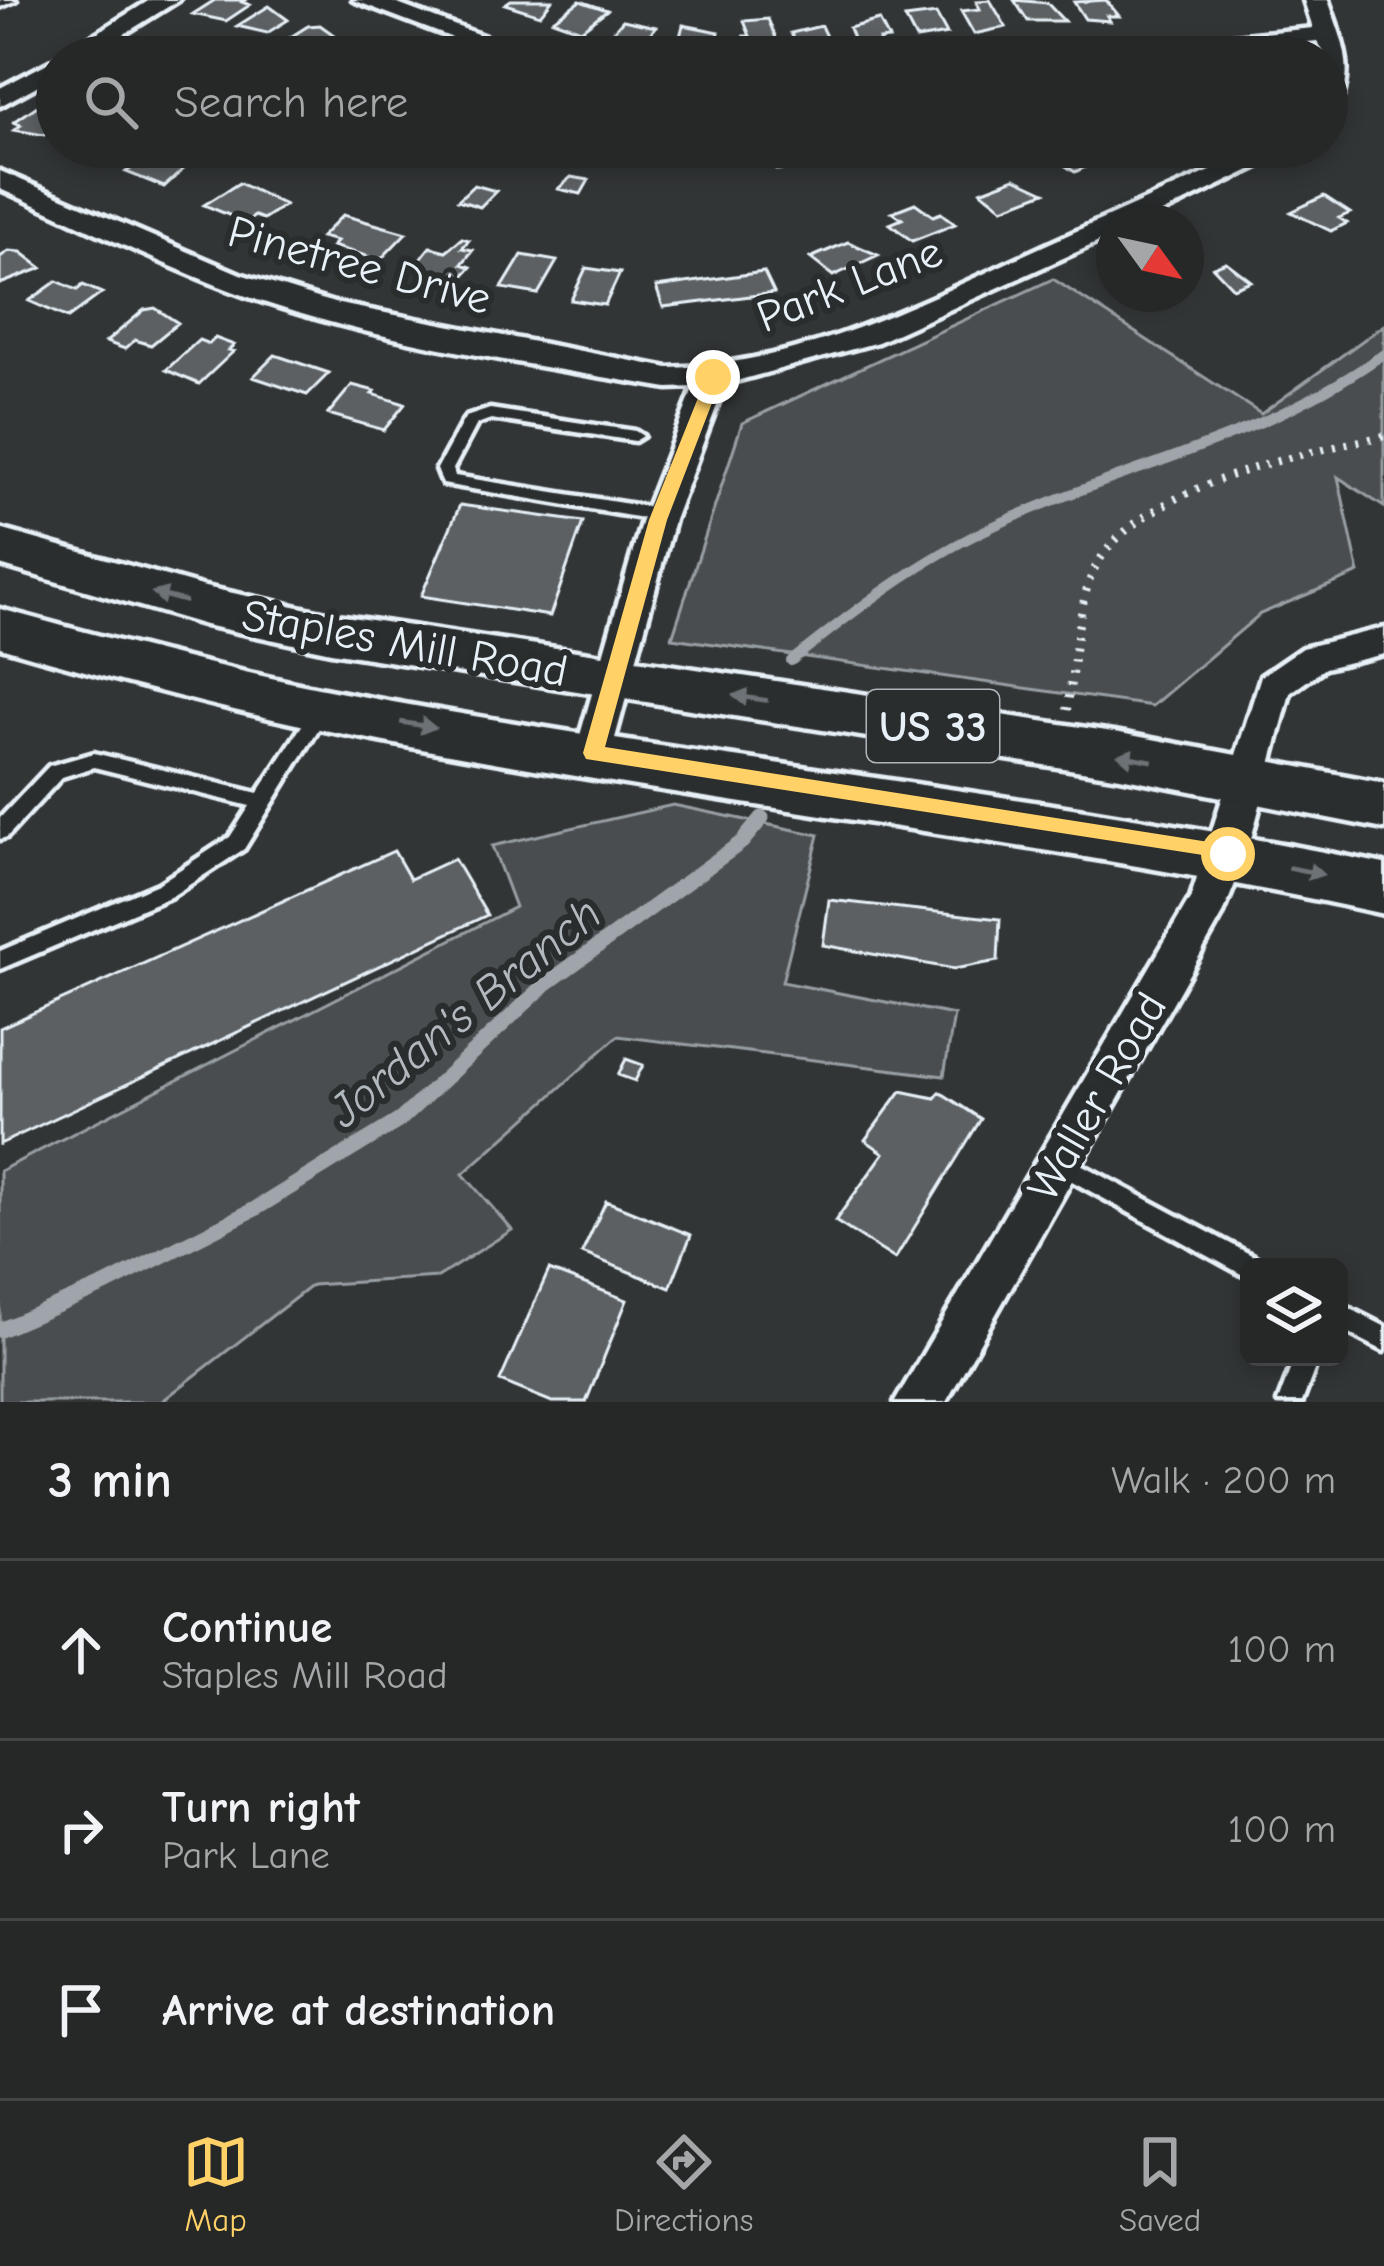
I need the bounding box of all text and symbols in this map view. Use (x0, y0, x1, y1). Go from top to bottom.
search box (36, 36, 1348, 168)
icon: search (78, 69, 144, 135)
text: Search here (174, 76, 408, 128)
north arrow (1096, 204, 1204, 312)
street label: Pinetree Drive (223, 205, 497, 325)
street label: Park Lane (750, 225, 949, 343)
route end (686, 350, 740, 404)
one-way arrow (150, 586, 187, 605)
street label: Staples Mill Road (238, 589, 572, 697)
one-way arrow (730, 689, 768, 708)
road number: US 33 (867, 690, 999, 762)
one-way arrow (400, 716, 437, 735)
one-way arrow (1116, 748, 1153, 767)
route start (1201, 827, 1255, 881)
one-way arrow (1287, 862, 1325, 881)
water label: Jordan's Branch (317, 886, 612, 1139)
street label: Waller Road (1016, 983, 1177, 1210)
map controls (1240, 1258, 1348, 1366)
button: layers (1240, 1258, 1348, 1366)
text: 3 min (48, 1451, 172, 1510)
text: Walk · 200 m (1111, 1458, 1336, 1503)
text: Continue (162, 1601, 332, 1653)
icon: ahead (48, 1617, 114, 1683)
text: 100 m (1228, 1627, 1336, 1672)
text: Staples Mill Road (162, 1653, 448, 1698)
text: Turn right (162, 1781, 360, 1833)
icon: right (48, 1797, 114, 1863)
text: 100 m (1228, 1807, 1336, 1852)
text: Park Lane (162, 1833, 330, 1878)
icon: arrive (48, 1977, 114, 2043)
text: Arrive at destination (162, 1984, 555, 2036)
tab: Map (183, 2129, 249, 2239)
tab: Directions (614, 2129, 754, 2239)
tab: Saved (1119, 2129, 1201, 2239)

